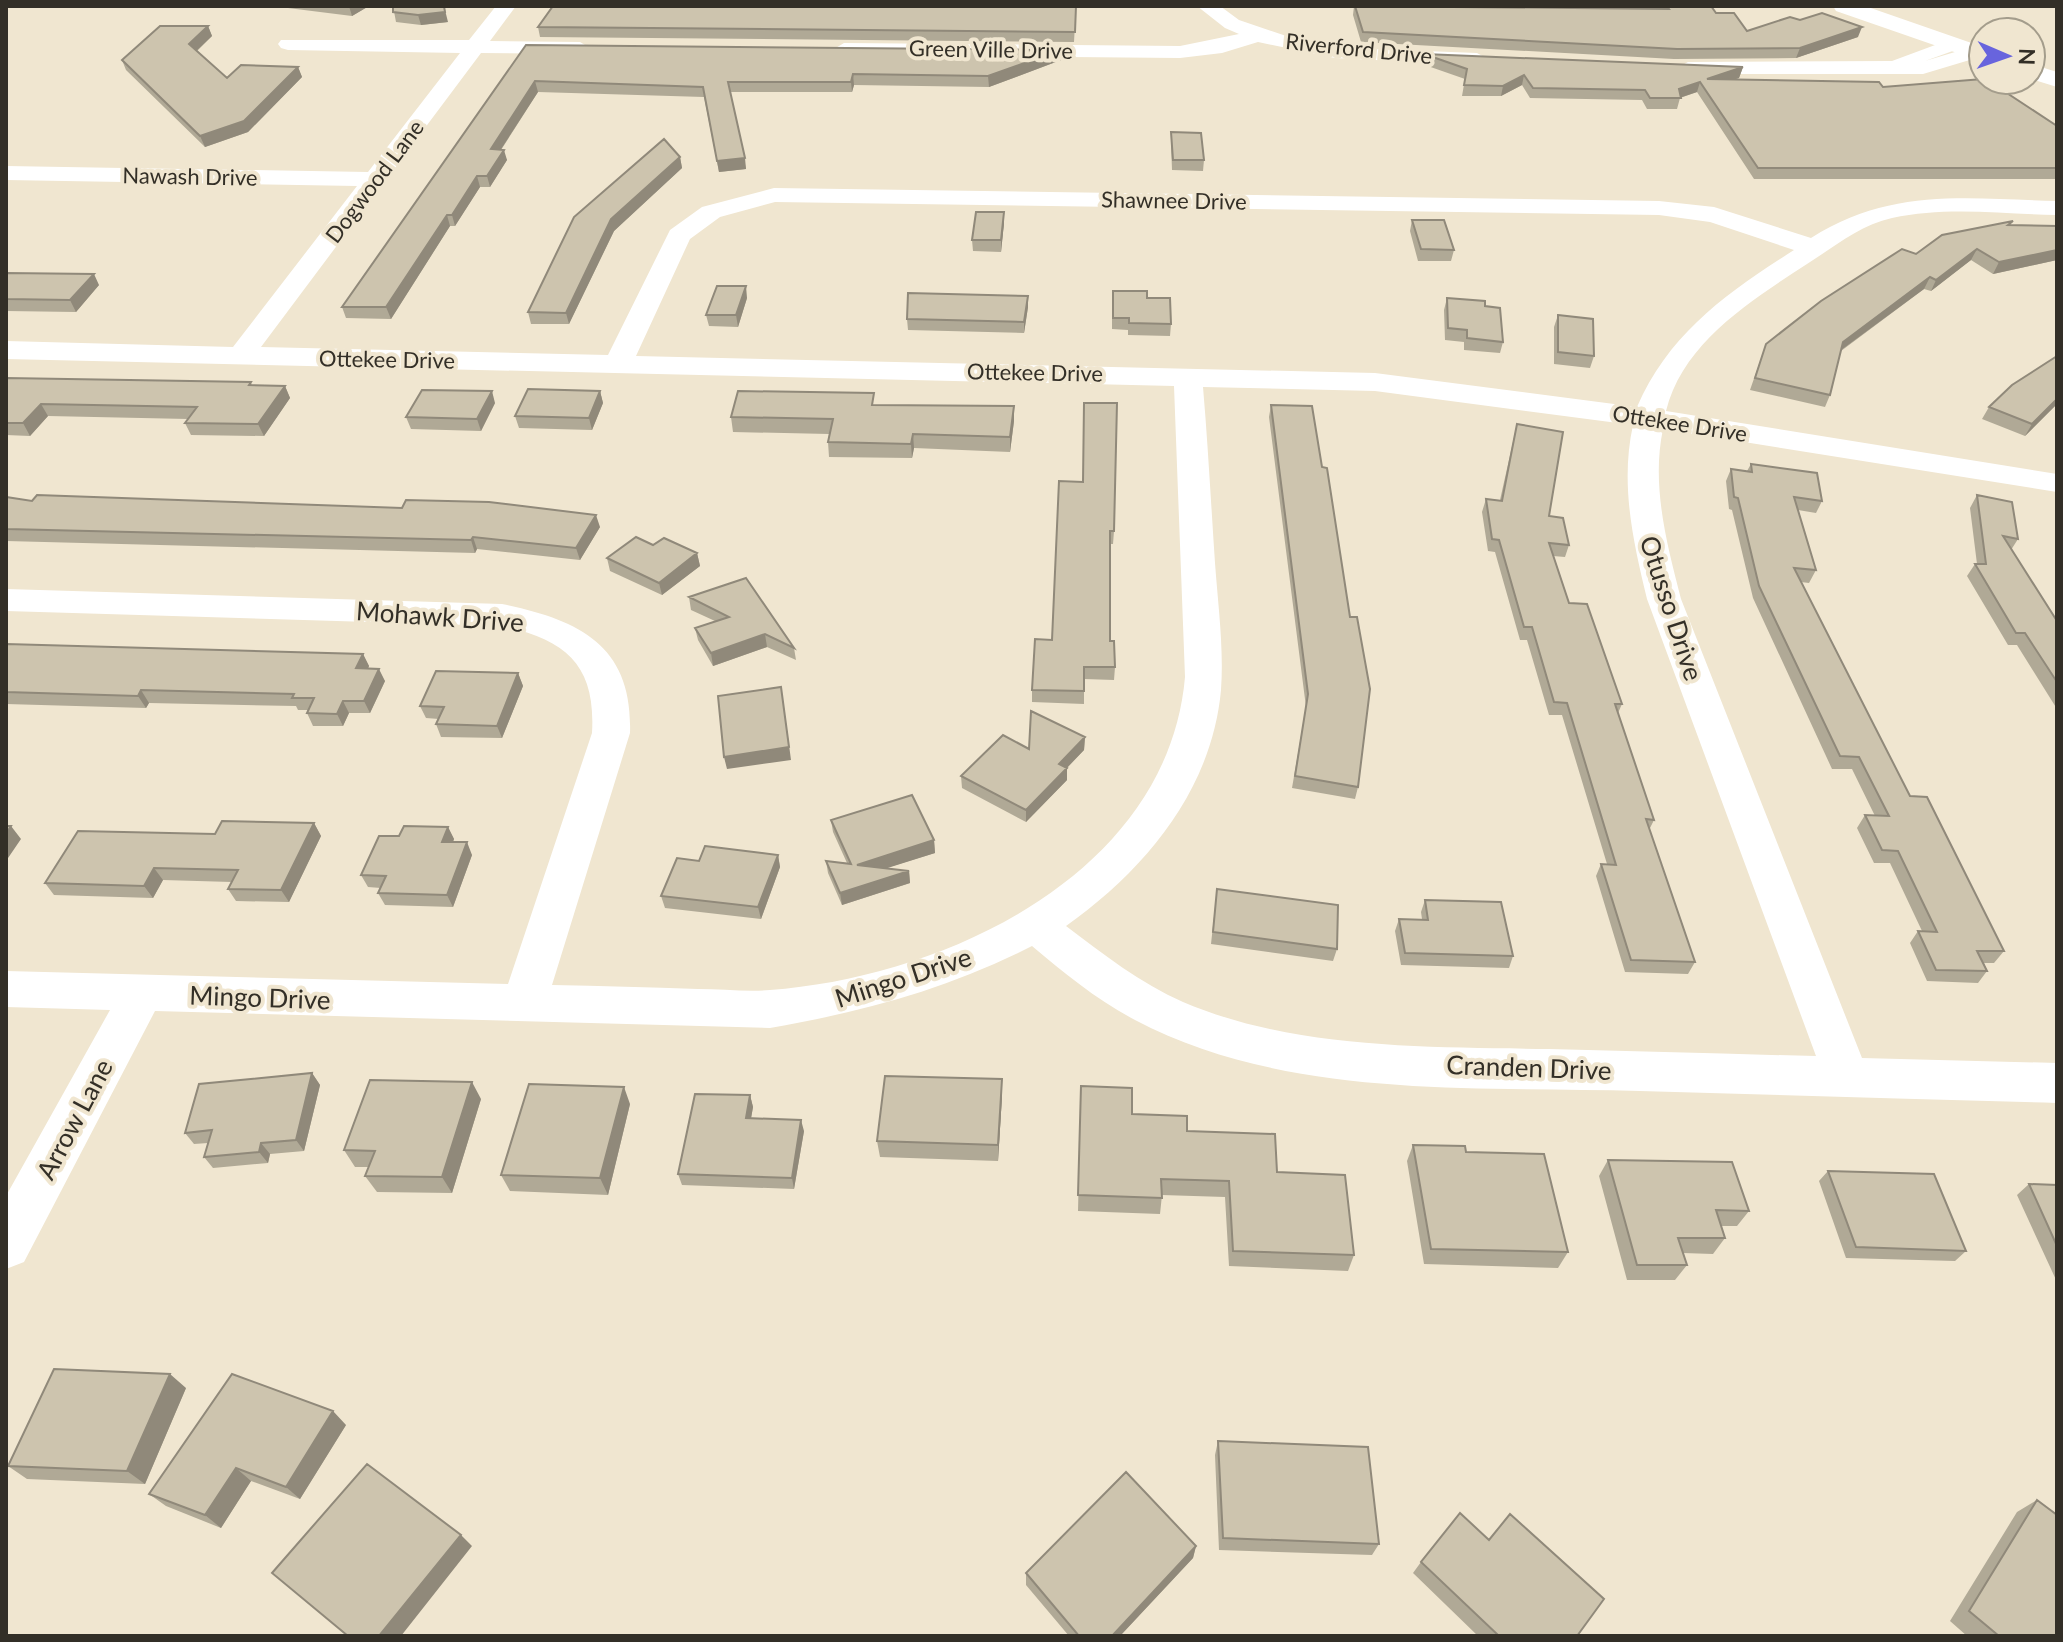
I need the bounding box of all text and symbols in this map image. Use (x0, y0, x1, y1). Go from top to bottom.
north arrow (1967, 16, 2047, 96)
street label: Riverford Drive (1284, 27, 1434, 69)
street label: Green Ville Drive (909, 34, 1073, 64)
text: N (2014, 48, 2041, 66)
street label: Dogwood Lane (319, 114, 429, 248)
street label: Nawash Drive (122, 161, 258, 191)
street label: Shawnee Drive (1101, 185, 1247, 215)
street label: Ottekee Drive (319, 344, 455, 374)
street label: Ottekee Drive (967, 357, 1103, 387)
street label: Ottekee Drive (1611, 399, 1749, 447)
street label: Otusso Drive (1634, 531, 1710, 685)
street label: Mohawk Drive (355, 594, 525, 638)
street label: Mingo Drive (831, 940, 975, 1014)
street label: Mingo Drive (189, 979, 331, 1015)
street label: Cranden Drive (1446, 1048, 1612, 1086)
street label: Arrow Lane (29, 1053, 119, 1185)

